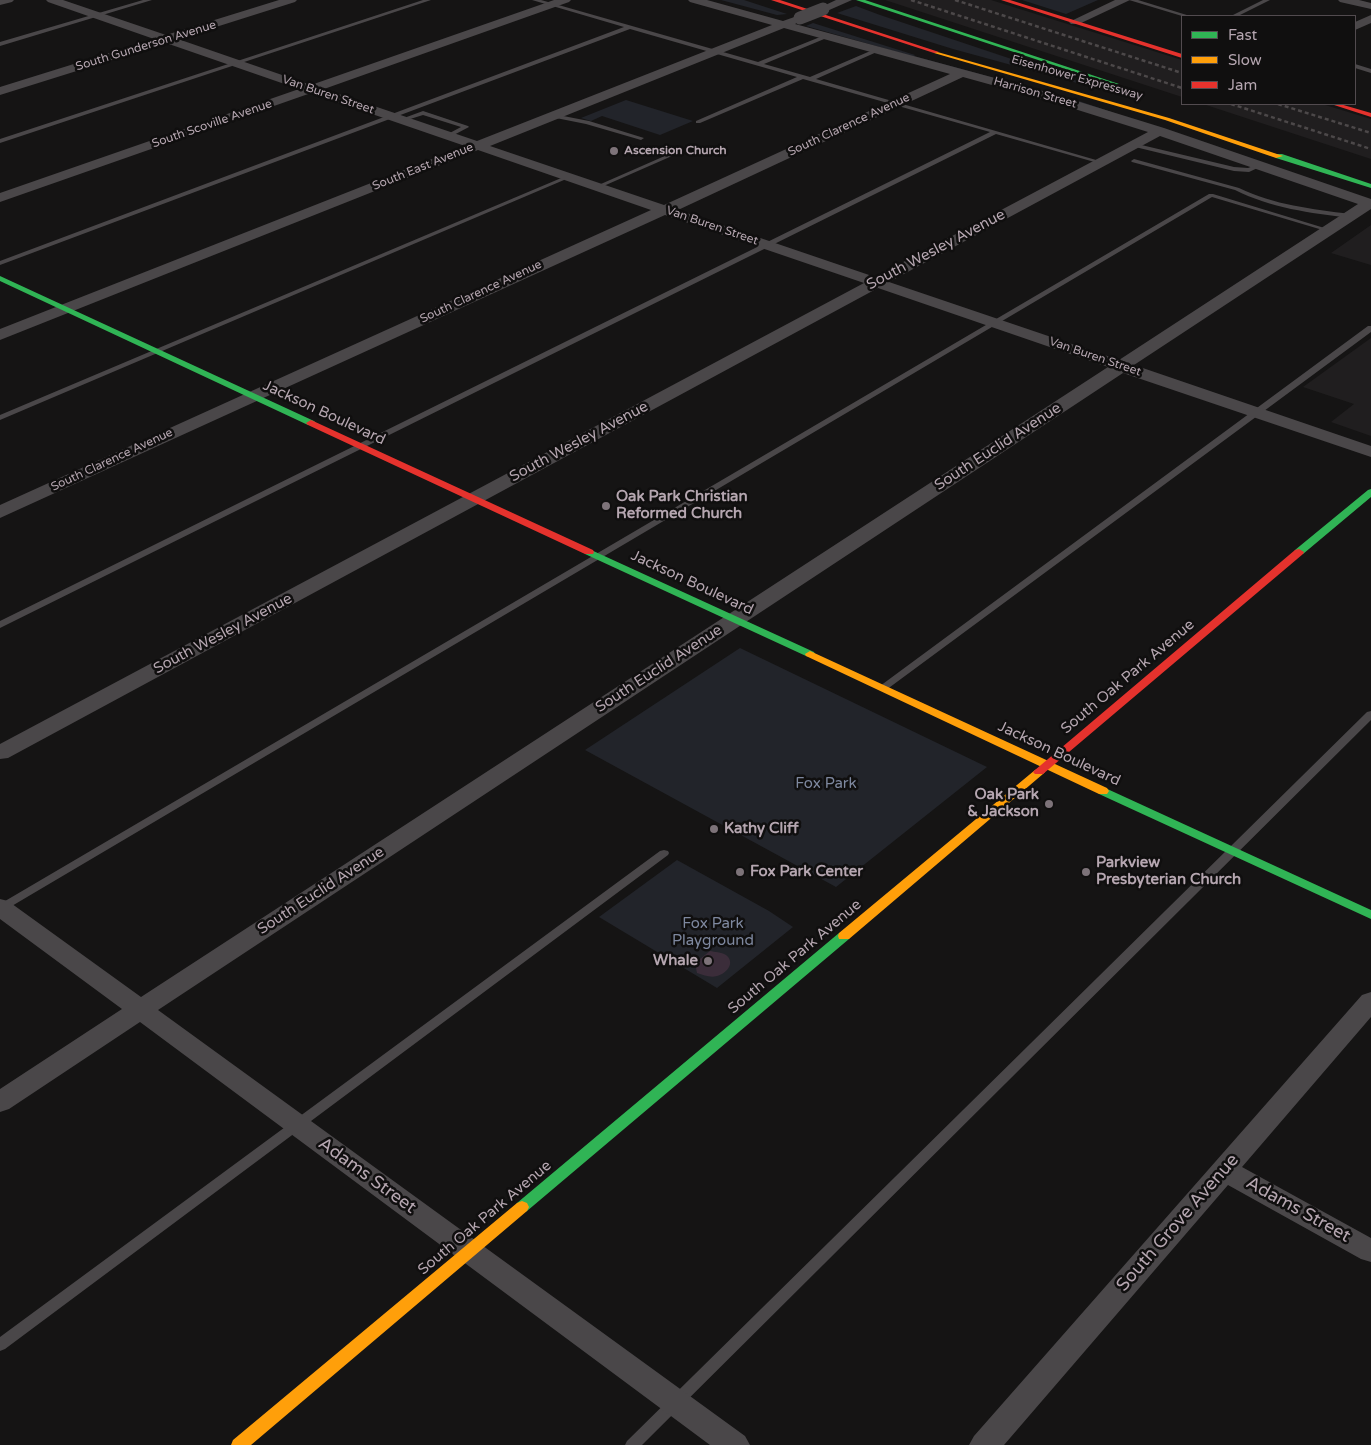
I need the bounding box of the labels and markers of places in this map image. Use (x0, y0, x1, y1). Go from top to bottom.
place label: Ascension Church (624, 144, 727, 158)
marker: Ascension Church (608, 145, 620, 157)
place label: Oak Park Christian Reformed Church (616, 488, 748, 523)
marker: Oak Park Christian Reformed Church (600, 500, 612, 512)
place label: Oak Park & Jackson (967, 786, 1039, 821)
marker: Oak Park & Jackson (1043, 798, 1055, 810)
place label: Kathy Cliff (724, 820, 798, 838)
marker: Kathy Cliff (708, 823, 720, 835)
place label: Parkview Presbyterian Church (1096, 854, 1241, 889)
place label: Fox Park Center (750, 863, 863, 881)
marker: Fox Park Center (734, 866, 746, 878)
marker: Parkview Presbyterian Church (1080, 866, 1092, 878)
place label: Whale (653, 952, 698, 970)
marker: Whale (702, 955, 714, 967)

